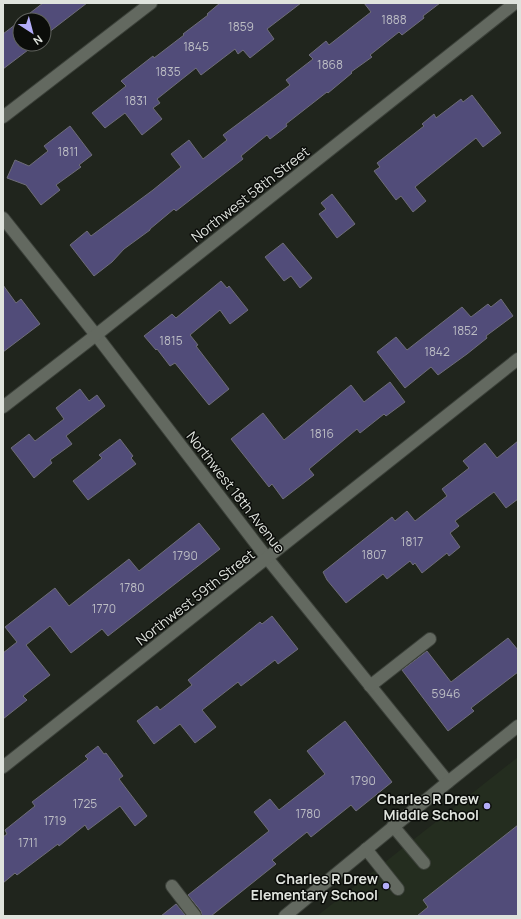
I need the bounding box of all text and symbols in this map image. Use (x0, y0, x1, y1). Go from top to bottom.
house number: 1888 (381, 11, 407, 28)
north arrow (12, 12, 52, 52)
house number: 1859 (228, 18, 254, 35)
text: N (30, 32, 46, 49)
house number: 1845 (183, 38, 209, 55)
house number: 1868 (317, 56, 343, 73)
house number: 1835 (155, 63, 181, 80)
house number: 1831 (125, 92, 147, 109)
street label: Northwest 58th Street (187, 142, 313, 246)
house number: 1811 (57, 143, 79, 160)
house number: 1852 (452, 322, 478, 339)
house number: 1815 (159, 332, 183, 349)
house number: 1842 (424, 343, 450, 360)
house number: 1816 (310, 425, 334, 442)
street label: Northwest 18th Avenue (182, 427, 290, 557)
house number: 1817 (401, 533, 423, 550)
street label: Northwest 59th Street (132, 544, 259, 649)
house number: 1807 (362, 546, 387, 563)
house number: 1790 (172, 547, 198, 564)
house number: 1780 (120, 579, 145, 596)
house number: 1770 (92, 600, 116, 617)
house number: 5946 (432, 685, 460, 702)
house number: 1790 (350, 772, 376, 789)
place label: Charles R Drew Middle School (377, 789, 479, 824)
house number: 1725 (73, 795, 97, 812)
marker: Charles R Drew Middle School (482, 801, 492, 811)
house number: 1780 (296, 805, 321, 822)
house number: 1719 (44, 812, 66, 829)
house number: 1711 (18, 834, 38, 851)
place label: Charles R Drew Elementary School (251, 869, 378, 904)
marker: Charles R Drew Elementary School (381, 881, 391, 891)

